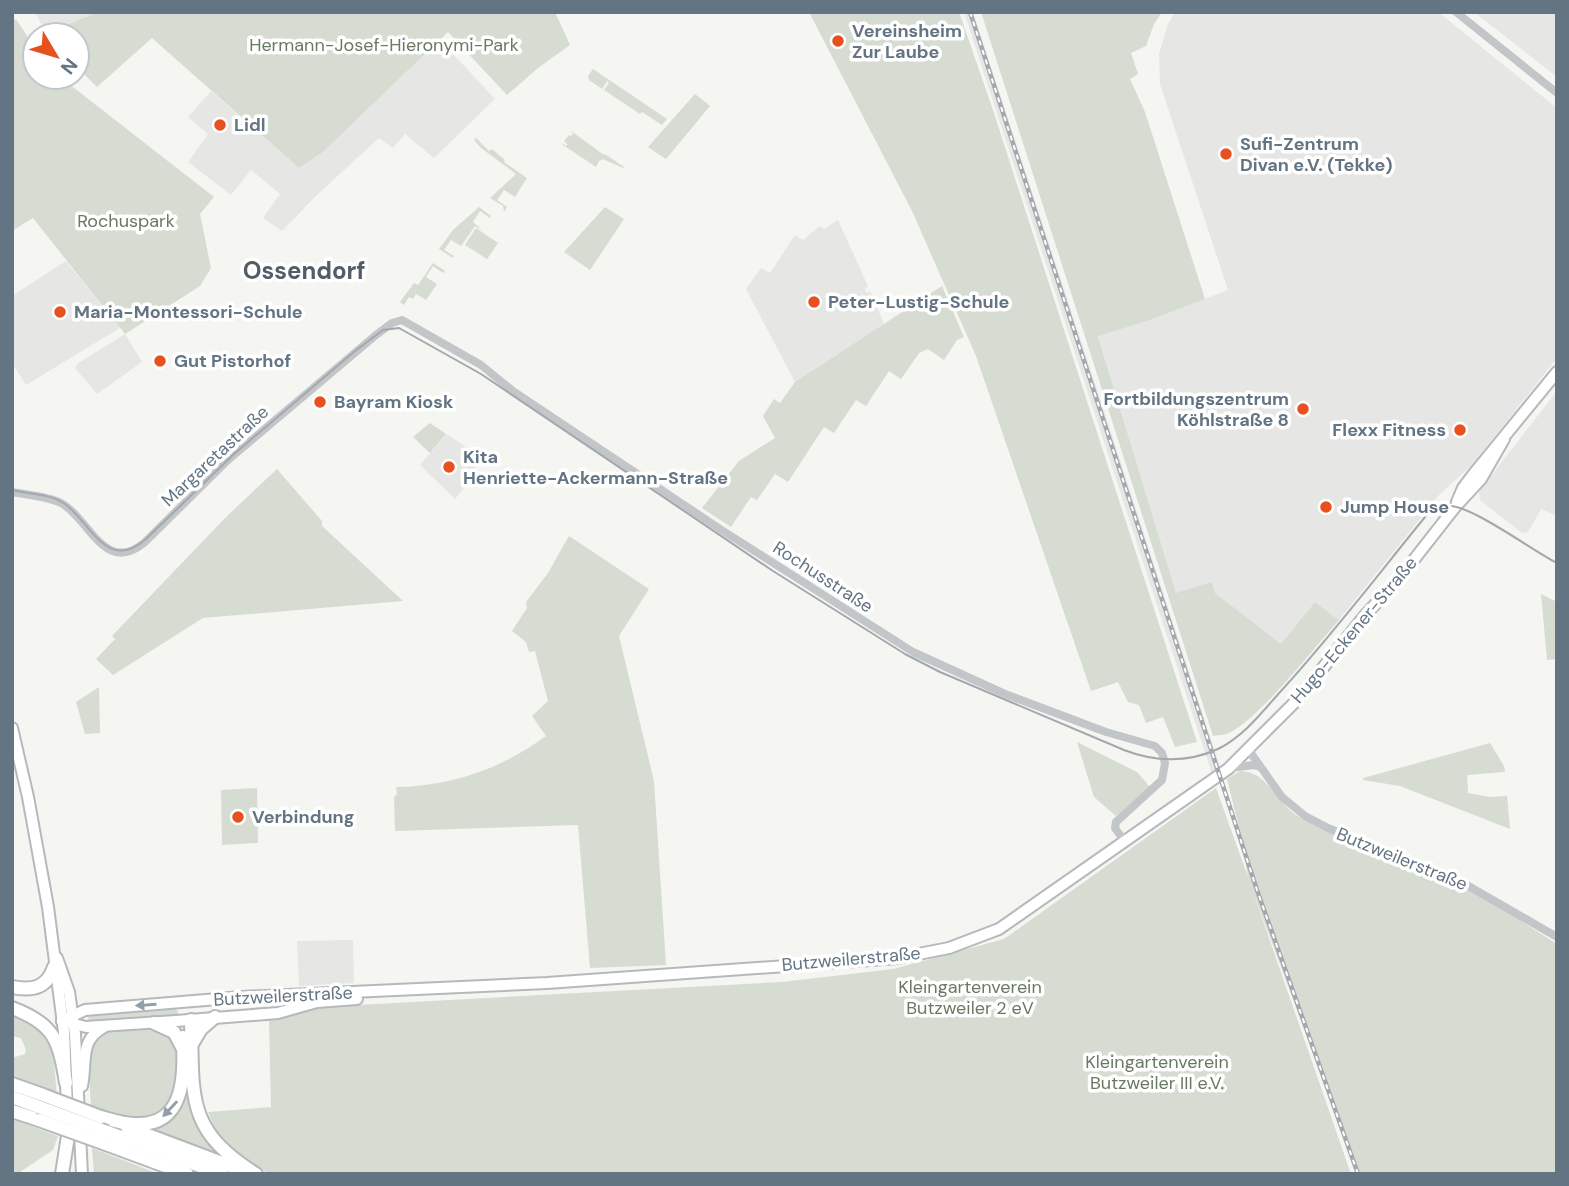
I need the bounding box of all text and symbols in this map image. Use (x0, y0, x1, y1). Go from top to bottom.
place label: Vereinsheim Zur Laube (852, 19, 962, 64)
north arrow (21, 21, 91, 91)
park label: Hermann-Josef-Hieronymi-Park (249, 33, 519, 57)
marker: Vereinsheim Zur Laube (830, 33, 846, 49)
text: N (55, 53, 83, 79)
place label: Lidl (234, 113, 266, 137)
marker: Lidl (212, 117, 228, 133)
place label: Sufi-Zentrum Divan e.V. (Tekke) (1240, 132, 1393, 177)
marker: Sufi-Zentrum Divan e.V. (Tekke) (1218, 146, 1234, 162)
park label: Rochuspark (77, 209, 175, 233)
district label: Ossendorf (243, 255, 365, 286)
place label: Peter-Lustig-Schule (828, 290, 1010, 314)
marker: Peter-Lustig-Schule (806, 294, 822, 310)
place label: Maria-Montessori-Schule (74, 300, 303, 324)
marker: Maria-Montessori-Schule (52, 304, 68, 320)
place label: Gut Pistorhof (174, 349, 291, 373)
marker: Gut Pistorhof (152, 353, 168, 369)
place label: Fortbildungszentrum Köhlstraße 8 (1104, 387, 1289, 432)
place label: Bayram Kiosk (334, 390, 454, 414)
marker: Bayram Kiosk (312, 394, 328, 410)
street label: Margaretastraße (156, 400, 274, 512)
marker: Fortbildungszentrum Köhlstraße 8 (1295, 401, 1311, 417)
place label: Flexx Fitness (1332, 418, 1446, 442)
marker: Flexx Fitness (1452, 422, 1468, 438)
place label: Kita Henriette-Ackermann-Straße (463, 445, 728, 490)
marker: Kita Henriette-Ackermann-Straße (441, 459, 457, 475)
place label: Jump House (1340, 495, 1449, 519)
marker: Jump House (1318, 499, 1334, 515)
street label: Rochusstraße (768, 536, 878, 618)
street label: Hugo-Eckener-Straße (1285, 552, 1423, 708)
place label: Verbindung (252, 805, 354, 829)
marker: Verbindung (230, 809, 246, 825)
street label: Butzweilerstraße (1333, 822, 1471, 896)
street label: Butzweilerstraße (781, 941, 921, 977)
park label: Kleingartenverein Butzweiler 2 eV (898, 975, 1042, 1020)
street label: Butzweilerstraße (213, 980, 353, 1012)
one-way arrow (135, 1000, 157, 1011)
park label: Kleingartenverein Butzweiler III e.V. (1085, 1050, 1229, 1095)
one-way arrow (162, 1100, 178, 1117)

